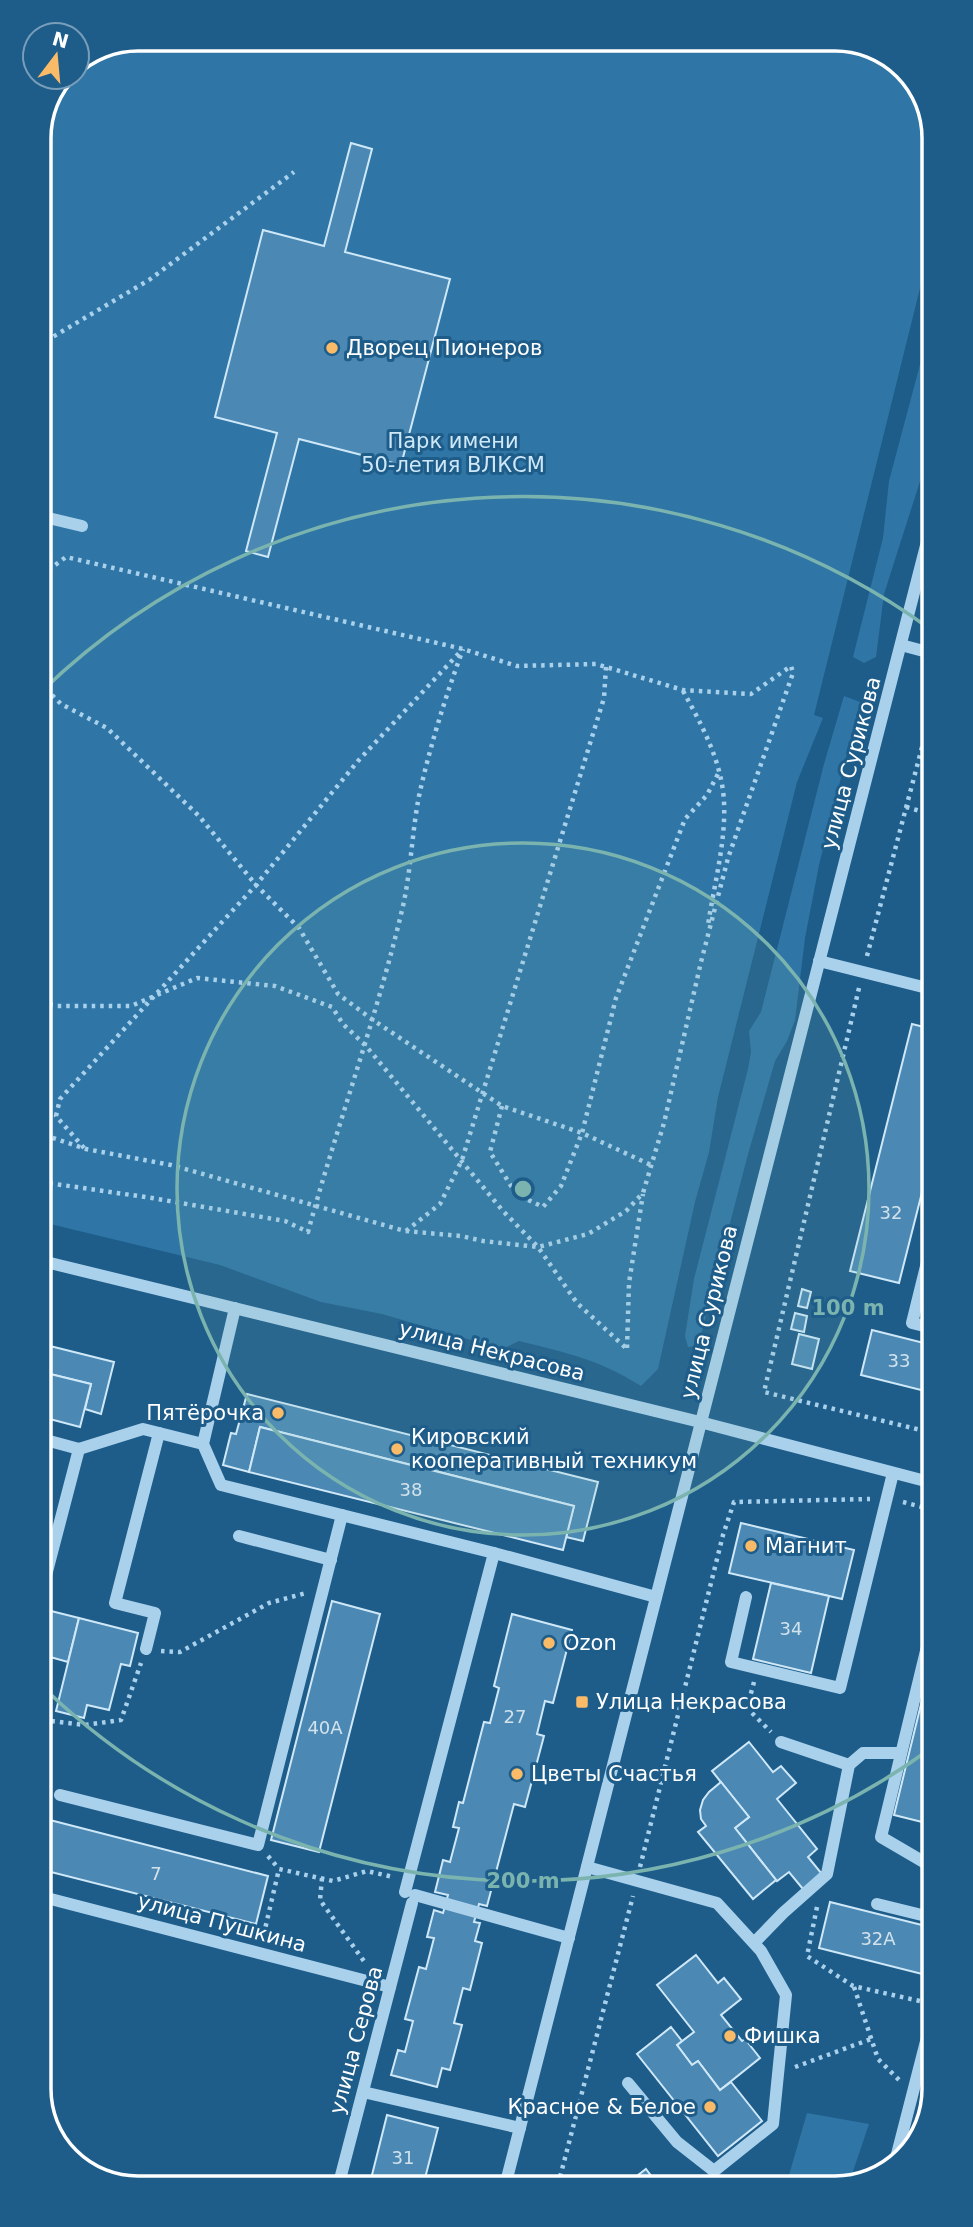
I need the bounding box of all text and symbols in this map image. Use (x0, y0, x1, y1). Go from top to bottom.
north arrow (21, 21, 91, 91)
text: N (50, 27, 71, 52)
place label: Дворец Пионеров (346, 336, 542, 360)
marker: Дворец Пионеров (324, 340, 340, 356)
park label: Парк имени 50-летия ВЛКСМ (361, 429, 545, 477)
street label: улица Сурикова (816, 674, 886, 852)
centre of rings (511, 1177, 535, 1201)
house number: 32 (880, 1202, 902, 1223)
street label: улица Сурикова (676, 1223, 742, 1401)
text: 100 m (811, 1296, 885, 1320)
street label: улица Некрасова (397, 1316, 587, 1386)
house number: 33 (888, 1350, 910, 1371)
place label: Пятёрочка (146, 1401, 264, 1425)
marker: Пятёрочка (270, 1405, 286, 1421)
place label: Кировский кооперативный техникум (411, 1425, 697, 1473)
marker: Кировский кооперативный техникум (389, 1441, 405, 1457)
house number: 38 (400, 1479, 422, 1500)
place label: Магнит (765, 1534, 847, 1558)
marker: Магнит (743, 1538, 759, 1554)
house number: 34 (780, 1618, 802, 1639)
place label: Ozon (563, 1631, 617, 1655)
marker: Ozon (541, 1635, 557, 1651)
place label: Улица Некрасова (596, 1690, 787, 1714)
marker: Улица Некрасова (574, 1694, 590, 1710)
house number: 27 (504, 1706, 526, 1727)
house number: 40А (307, 1717, 343, 1738)
place label: Цветы Счастья (531, 1762, 697, 1786)
marker: Цветы Счастья (509, 1766, 525, 1782)
house number: 7 (150, 1863, 162, 1884)
text: 200 m (486, 1869, 560, 1893)
street label: улица Пушкина (135, 1889, 309, 1957)
house number: 32А (860, 1928, 896, 1949)
street label: улица Серова (325, 1963, 387, 2117)
place label: Фишка (744, 2024, 821, 2048)
marker: Фишка (722, 2028, 738, 2044)
place label: Красное & Белое (508, 2095, 696, 2119)
marker: Красное & Белое (702, 2099, 718, 2115)
house number: 31 (392, 2147, 414, 2168)

